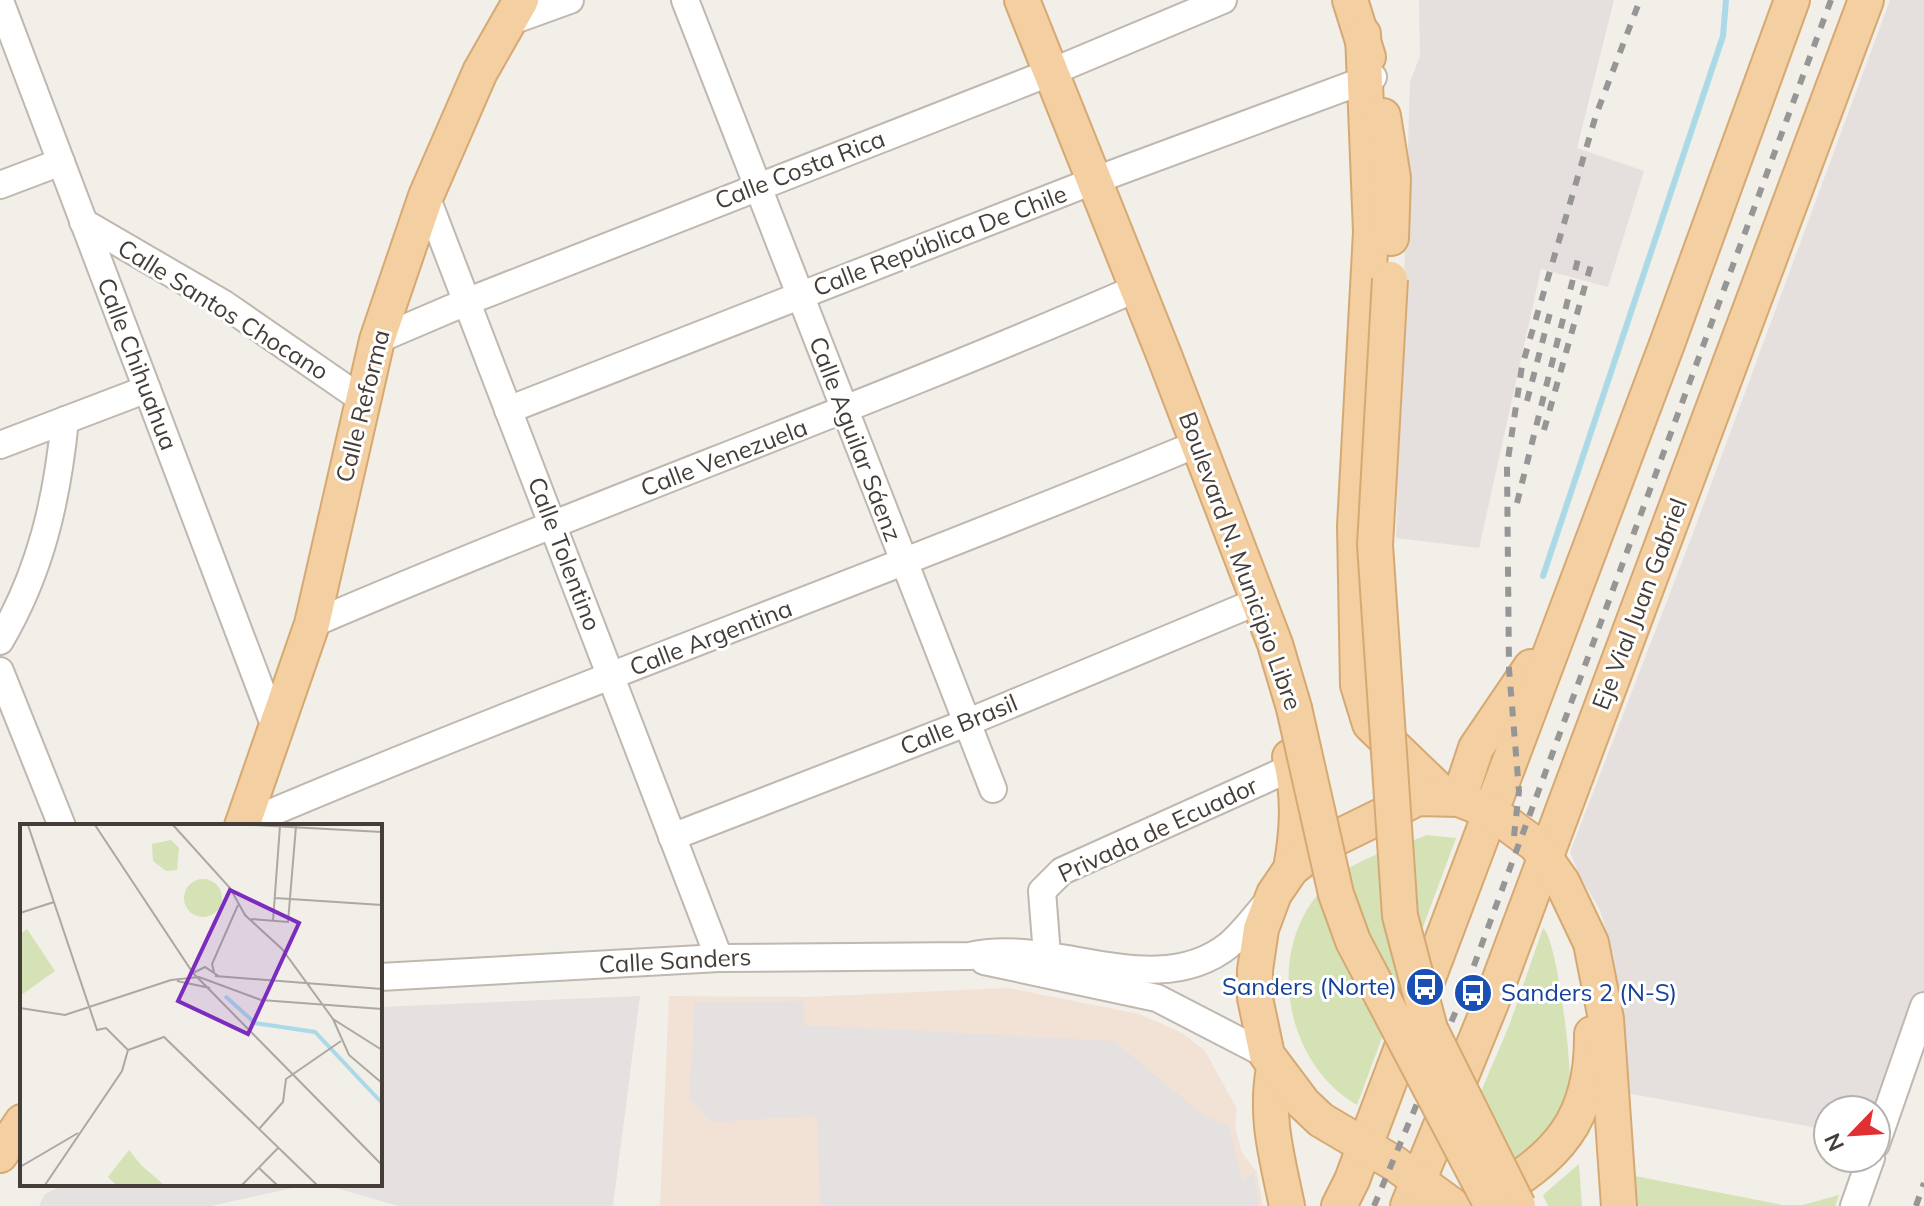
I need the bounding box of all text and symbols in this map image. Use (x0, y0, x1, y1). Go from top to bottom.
street label: Calle Costa Rica (710, 123, 889, 215)
street label: Calle República De Chile (809, 178, 1071, 302)
street label: Calle Santos Chocano (113, 232, 334, 386)
street label: Calle Chihuahua (91, 273, 185, 454)
street label: Calle Reforma (329, 326, 395, 485)
street label: Calle Aguilar Sáenz (803, 332, 909, 545)
street label: Boulevard N. Municipio Libre (1173, 408, 1309, 714)
street label: Calle Venezuela (636, 412, 811, 503)
street label: Calle Tolentino (522, 473, 608, 635)
street label: Eje Vial Juan Gabriel (1585, 494, 1693, 714)
street label: Calle Argentina (625, 592, 796, 682)
street label: Calle Brasil (896, 687, 1022, 761)
street label: Privada de Ecuador (1053, 770, 1262, 888)
inset map (20, 824, 382, 1186)
street label: Calle Sanders (598, 941, 752, 979)
bus stop icon: Sanders (Norte) (1404, 966, 1446, 1008)
place label: Sanders (Norte) (1222, 971, 1397, 1001)
bus stop icon: Sanders 2 (N-S) (1452, 972, 1494, 1014)
place label: Sanders 2 (N-S) (1501, 977, 1677, 1007)
north arrow (1812, 1094, 1892, 1174)
text: N (1818, 1129, 1850, 1156)

